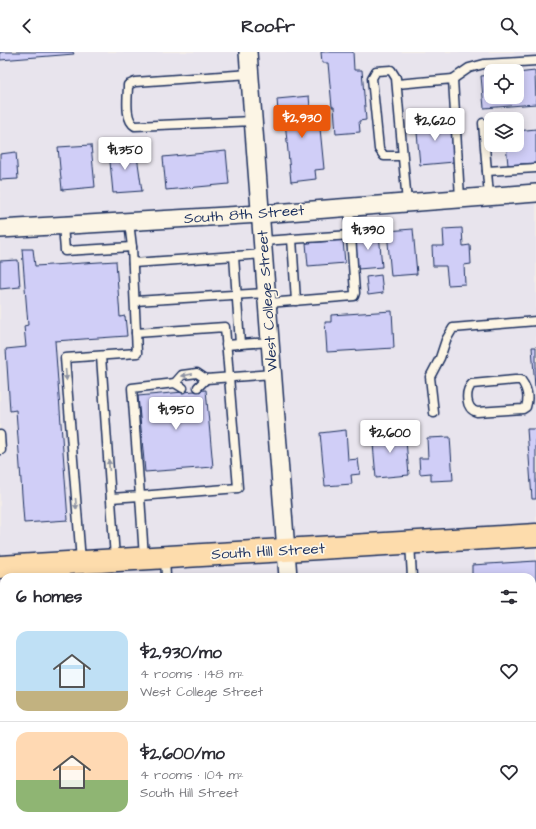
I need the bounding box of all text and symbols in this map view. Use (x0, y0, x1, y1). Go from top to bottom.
text: Roofr (241, 14, 295, 39)
icon: back (16, 15, 38, 37)
icon: search (498, 15, 520, 37)
map controls (484, 64, 524, 152)
button: locate (484, 64, 524, 104)
pin: $2,930 (269, 105, 335, 139)
pin: $2,620 (402, 108, 468, 142)
text: $2,930 (282, 109, 322, 127)
text: $2,620 (415, 112, 455, 130)
button: layers (484, 112, 524, 152)
pin: $1,350 (92, 137, 158, 171)
text: $1,350 (107, 141, 143, 159)
street label: South 8th Street (183, 200, 305, 229)
pin: $1,390 (335, 217, 401, 251)
text: $1,390 (351, 221, 385, 239)
street label: West College Street (252, 229, 284, 372)
one-way arrow (62, 369, 69, 381)
one-way arrow (181, 372, 194, 378)
pin: $1,950 (143, 397, 209, 431)
text: $1,950 (158, 401, 194, 419)
pin: $2,600 (357, 420, 423, 454)
text: $2,600 (369, 424, 411, 442)
one-way arrow (105, 459, 112, 471)
one-way arrow (73, 498, 80, 510)
street label: South Hill Street (211, 538, 325, 565)
text: 6 homes (16, 585, 82, 609)
icon: filters (498, 586, 520, 608)
text: $2,930/mo (140, 641, 222, 665)
icon: home (48, 647, 96, 695)
icon: heart (498, 660, 520, 682)
text: 4 rooms · 148 m² (140, 665, 244, 683)
text: West College Street (140, 683, 263, 701)
text: $2,600/mo (140, 742, 225, 766)
icon: home (48, 748, 96, 796)
icon: heart (498, 761, 520, 783)
text: 4 rooms · 104 m² (140, 766, 244, 784)
text: South Hill Street (140, 784, 238, 802)

